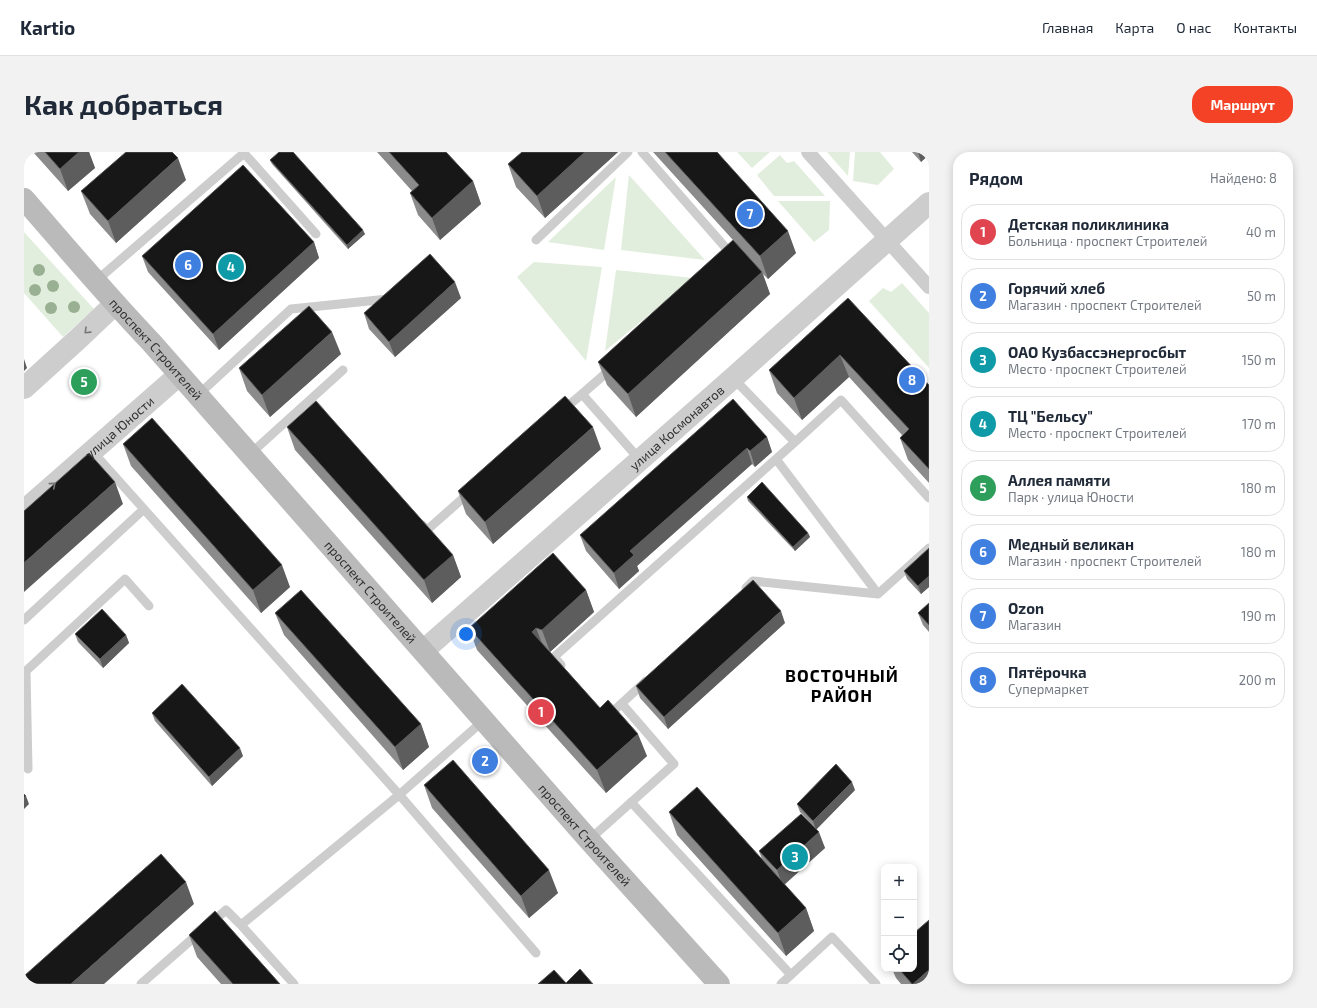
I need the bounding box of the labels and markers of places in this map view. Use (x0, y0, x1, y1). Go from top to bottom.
pin: 7 (737, 199, 763, 229)
pin: 6 (175, 250, 201, 280)
pin: 4 (218, 252, 244, 282)
pin: 8 (899, 365, 925, 395)
pin: 5 (71, 367, 97, 397)
pin: 1 (528, 697, 554, 727)
pin: 2 (472, 746, 498, 776)
pin: 3 (782, 842, 808, 872)

